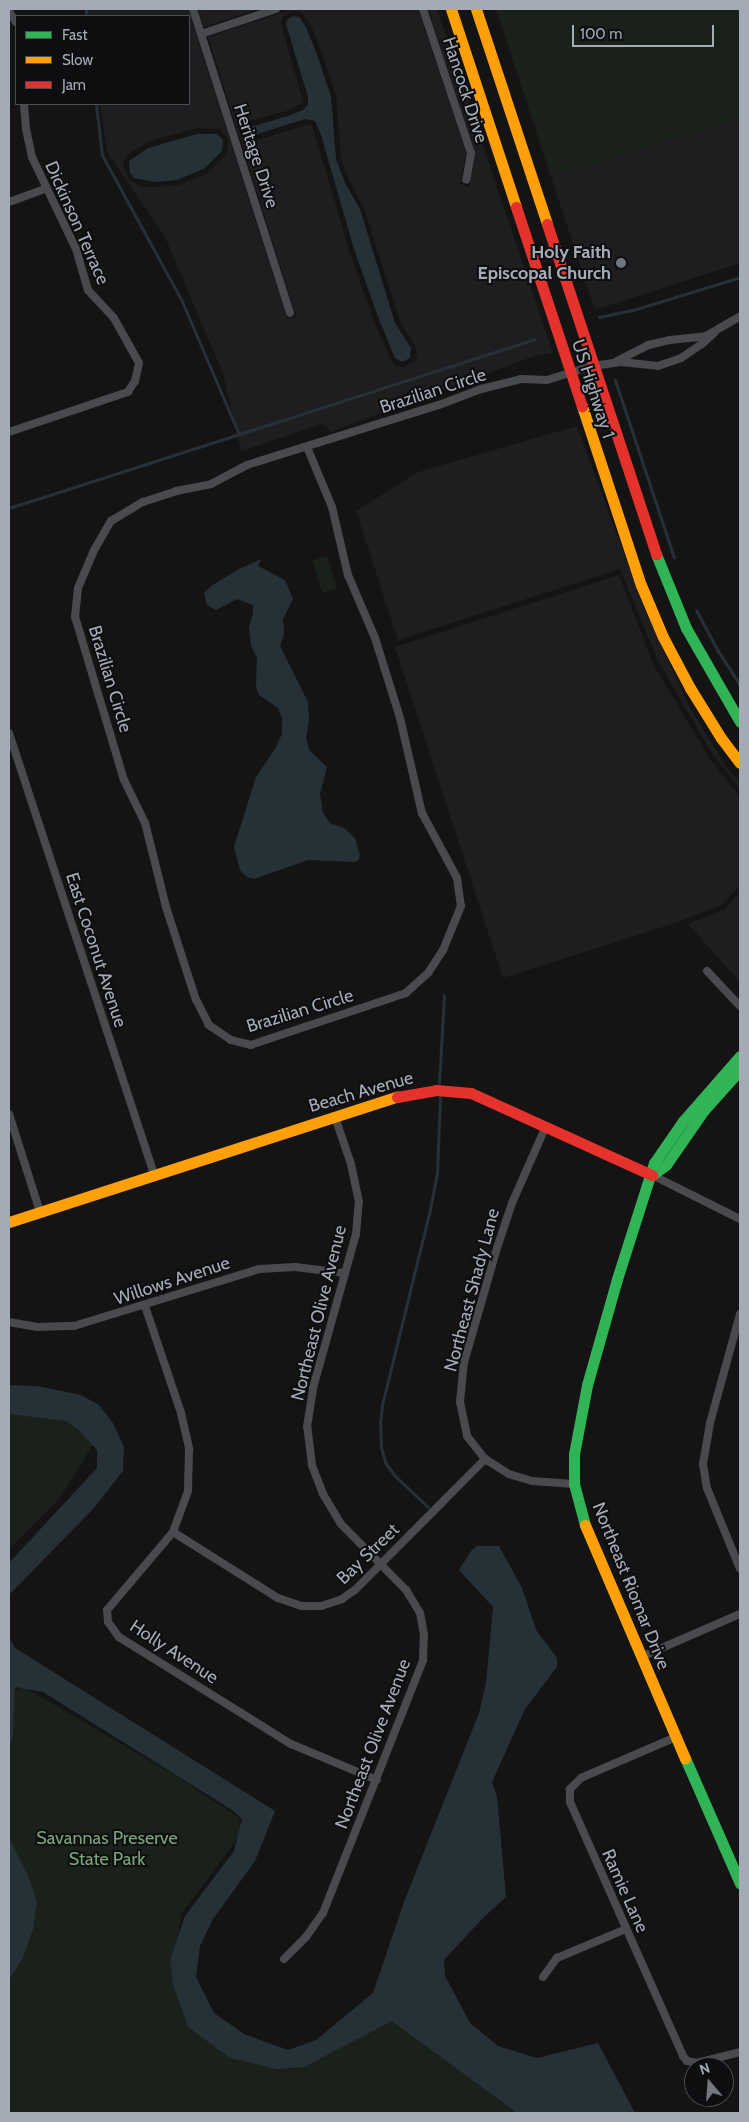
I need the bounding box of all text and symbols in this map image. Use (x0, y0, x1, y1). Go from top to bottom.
legend (15, 15, 190, 105)
scale bar (574, 15, 716, 47)
text: 100 m (580, 25, 622, 43)
text: Fast (62, 26, 87, 44)
street label: Hancock Drive (438, 34, 492, 146)
text: Slow (62, 51, 93, 69)
text: Jam (62, 76, 86, 94)
street label: Heritage Drive (229, 101, 283, 211)
street label: Dickinson Terrace (40, 158, 114, 288)
place label: Holy Faith Episcopal Church (478, 242, 611, 284)
marker: Holy Faith Episcopal Church (615, 257, 627, 269)
street label: US Highway 1 (567, 337, 619, 441)
street label: Brazilian Circle (377, 364, 489, 418)
street label: Brazilian Circle (84, 623, 136, 735)
street label: East Coconut Avenue (61, 870, 131, 1030)
street label: Brazilian Circle (244, 985, 356, 1037)
street label: Beach Avenue (306, 1067, 416, 1117)
street label: Northeast Shady Lane (440, 1206, 504, 1374)
street label: Northeast Olive Avenue (287, 1223, 351, 1403)
street label: Willows Avenue (111, 1252, 233, 1310)
street label: Northeast Riomar Drive (588, 1499, 674, 1673)
street label: Bay Street (332, 1519, 404, 1589)
street label: Holly Avenue (126, 1615, 222, 1689)
street label: Northeast Olive Avenue (331, 1656, 415, 1832)
park label: Savannas Preserve State Park (36, 1828, 178, 1870)
street label: Ramie Lane (597, 1846, 653, 1936)
north arrow (684, 2057, 734, 2107)
text: N (697, 2059, 712, 2079)

